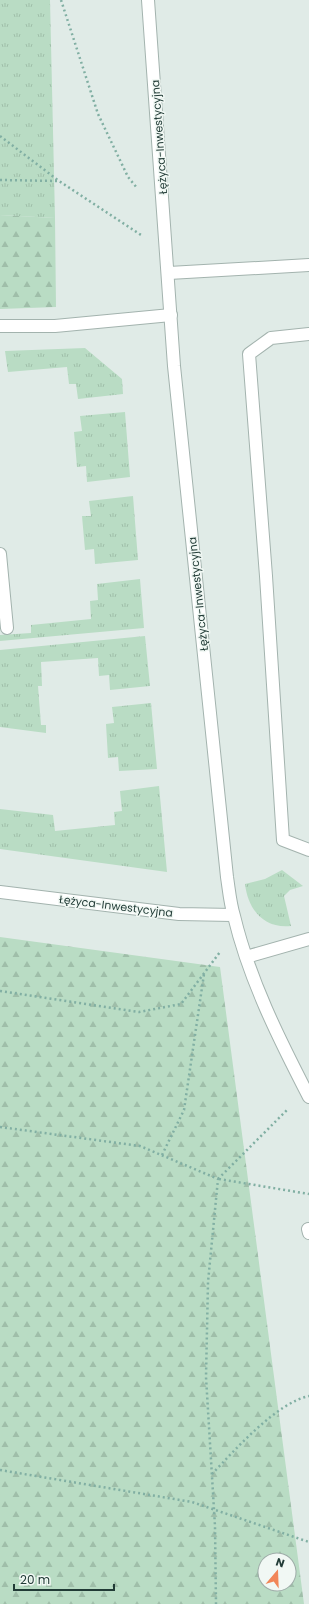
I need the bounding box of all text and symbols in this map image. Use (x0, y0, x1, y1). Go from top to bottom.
street label: Łężyca-Inwestycyjna (147, 79, 171, 195)
street label: Łężyca-Inwestycyjna (184, 536, 212, 652)
street label: Łężyca-Inwestycyjna (58, 891, 174, 921)
north arrow (257, 1552, 297, 1592)
text: N (274, 1554, 287, 1571)
scale bar (14, 1566, 114, 1592)
text: 20 m (20, 1571, 50, 1588)

